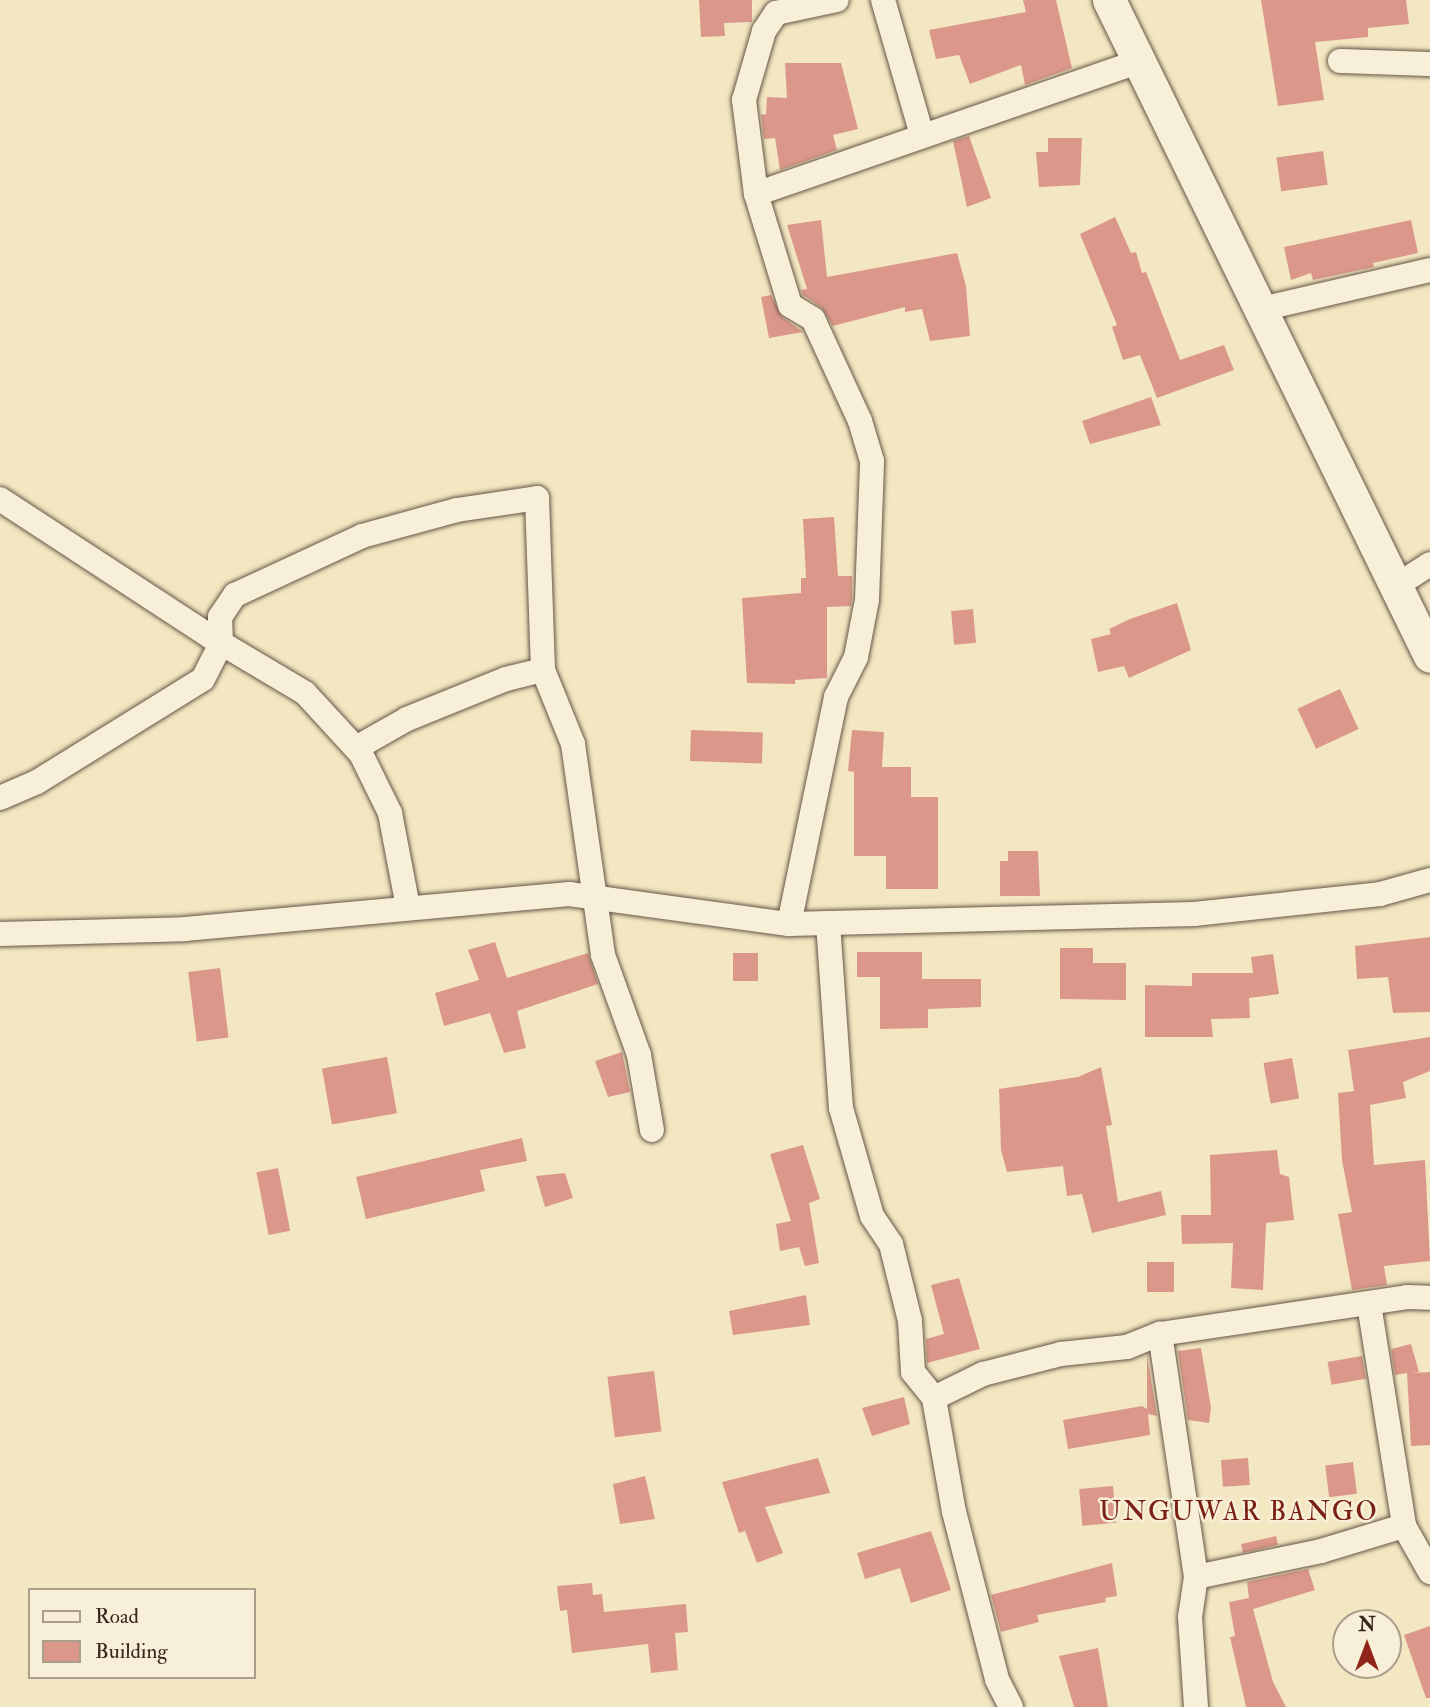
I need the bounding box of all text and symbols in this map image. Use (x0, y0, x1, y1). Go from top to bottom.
district label: UNGUWAR BANGO (1101, 1497, 1377, 1529)
legend (28, 1588, 256, 1679)
text: Road (95, 1603, 139, 1630)
north arrow (1332, 1609, 1402, 1679)
text: N (1358, 1613, 1376, 1637)
text: Building (95, 1638, 168, 1665)

